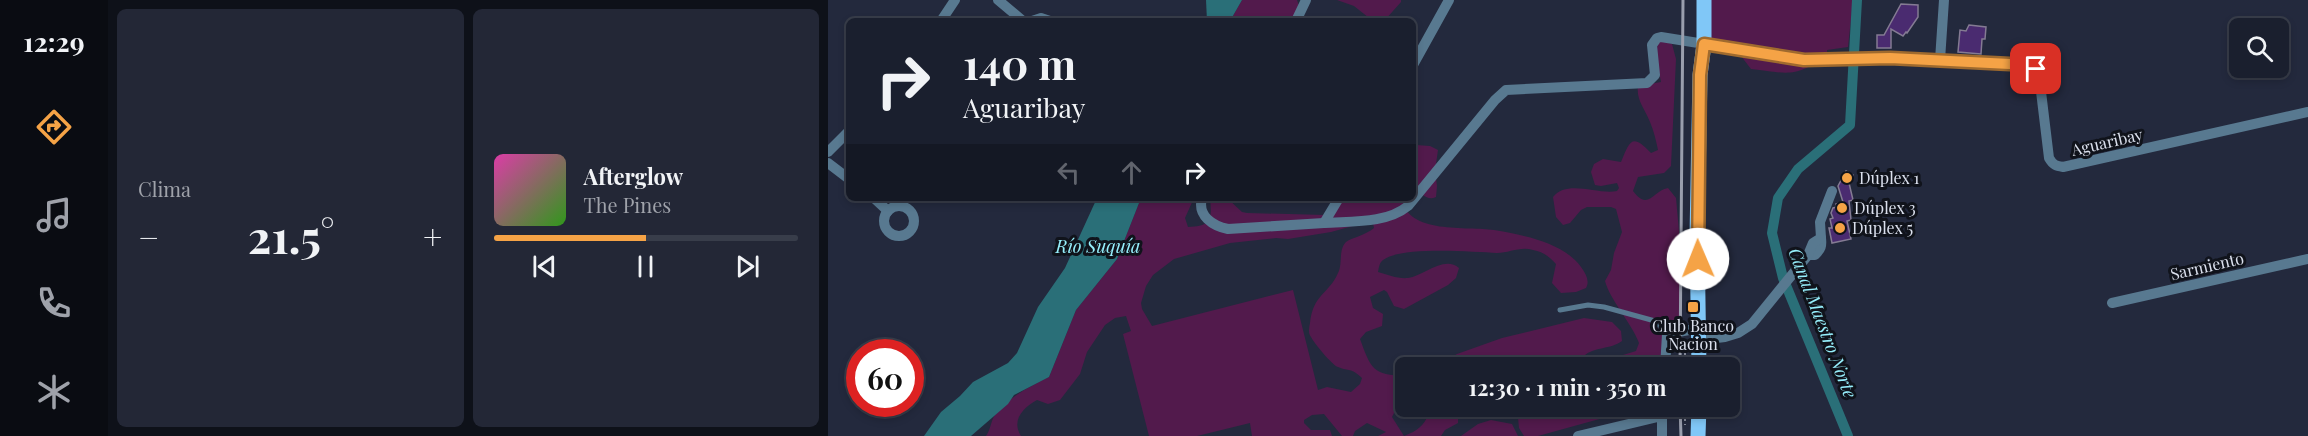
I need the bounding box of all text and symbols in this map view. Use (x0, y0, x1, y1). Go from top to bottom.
map controls (2229, 18, 2289, 78)
button: search (2229, 18, 2289, 78)
text: 12:29 (23, 23, 85, 59)
text: 140 m (963, 35, 1076, 91)
icon: right (864, 42, 942, 120)
pin (2010, 43, 2061, 94)
icon: arrive (2019, 52, 2052, 85)
text: Aguaribay (963, 89, 1085, 125)
icon: directions (33, 106, 75, 148)
street label: Aguaribay (2068, 123, 2145, 160)
icon: left (1052, 156, 1085, 189)
icon: ahead (1115, 156, 1148, 189)
icon: right (1178, 156, 1211, 189)
text: Afterglow (584, 161, 683, 191)
place label: Dúplex 1 (1859, 167, 1920, 188)
marker: Dúplex 1 (1840, 171, 1854, 185)
text: Clima (138, 175, 191, 202)
text: The Pines (584, 191, 671, 218)
icon: music (33, 194, 75, 236)
place label: Dúplex 3 (1854, 197, 1916, 218)
marker: Dúplex 3 (1835, 201, 1849, 215)
text: 21.5° (248, 205, 335, 265)
text: − (138, 214, 159, 258)
text: + (423, 214, 442, 258)
place label: Dúplex 5 (1852, 217, 1913, 238)
marker: Dúplex 5 (1833, 221, 1847, 235)
position arrow (1666, 227, 1730, 291)
water label: Río Suquía (1054, 234, 1141, 258)
water label: Canal Maestro Norte (1783, 244, 1863, 401)
street label: Sarmiento (2168, 247, 2246, 284)
icon: previous (528, 250, 561, 283)
icon: pause (629, 250, 662, 283)
icon: next (731, 250, 764, 283)
icon: phone (33, 282, 75, 324)
marker: Club Banco Nacion (1686, 300, 1700, 314)
place label: Club Banco Nacion (1652, 315, 1734, 354)
speed limit sign: 60 (846, 339, 924, 417)
icon: climate (33, 371, 75, 413)
text: 12:30 · 1 min · 350 m (1469, 372, 1666, 402)

